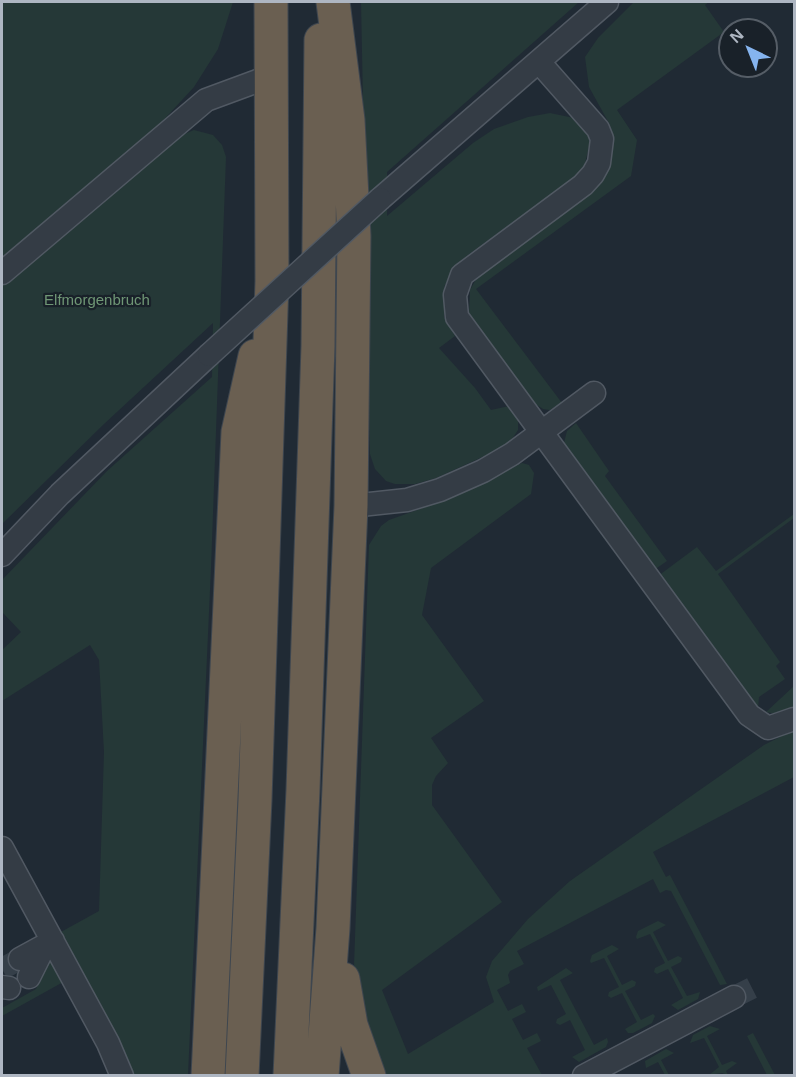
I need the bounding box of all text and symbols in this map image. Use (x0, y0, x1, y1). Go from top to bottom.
north arrow (718, 18, 778, 78)
text: N (727, 26, 747, 46)
park label: Elfmorgenbruch (44, 292, 150, 310)

